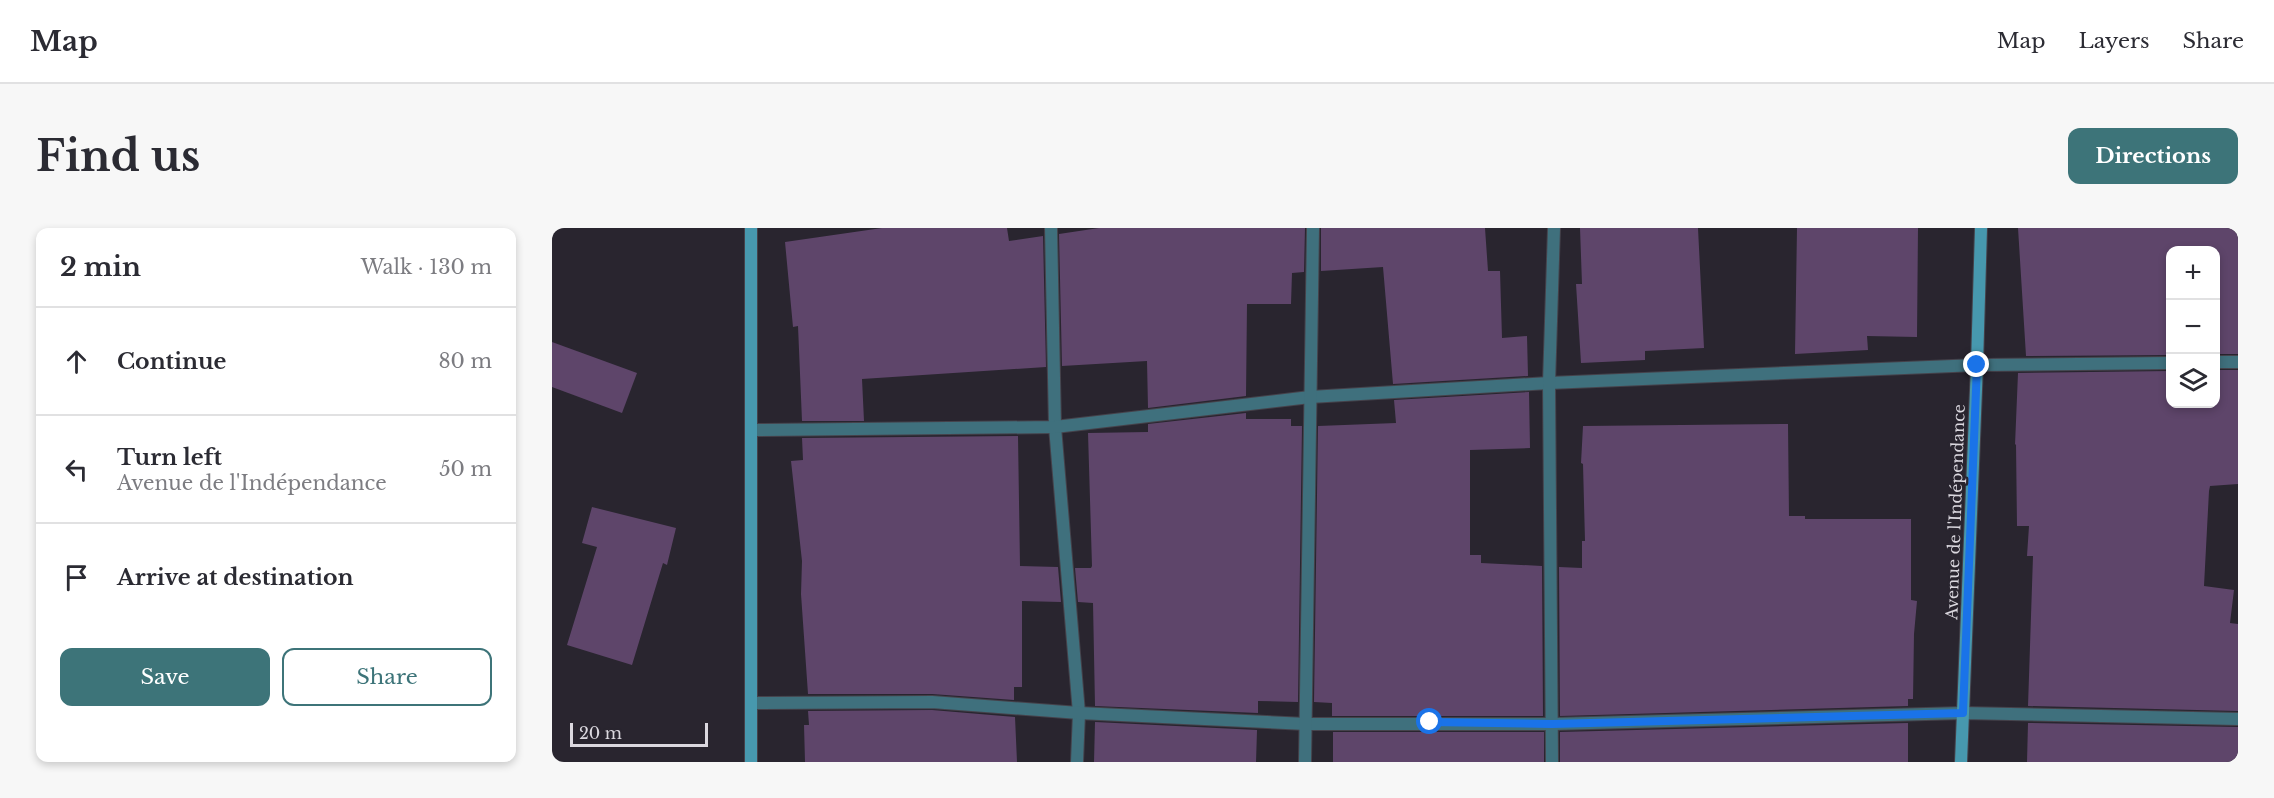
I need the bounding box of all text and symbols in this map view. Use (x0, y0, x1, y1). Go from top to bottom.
text: Map (30, 24, 98, 59)
text: Map (1997, 28, 2046, 54)
text: Layers (2079, 28, 2150, 54)
text: Share (2183, 28, 2244, 54)
button: Directions (2068, 128, 2238, 184)
text: Find us (36, 130, 200, 182)
map controls (2166, 246, 2220, 408)
button: + (2166, 246, 2220, 300)
text: 2 min (60, 251, 141, 283)
text: Walk · 130 m (361, 255, 492, 279)
button: − (2166, 300, 2220, 354)
icon: ahead (60, 345, 93, 378)
text: Continue (117, 348, 226, 375)
text: 80 m (438, 349, 492, 373)
route end (1963, 351, 1989, 377)
button: layers (2166, 354, 2220, 408)
street label: Avenue de l'Indépendance (1941, 404, 1969, 621)
text: Turn left (117, 444, 222, 471)
icon: left (60, 453, 93, 486)
text: 50 m (439, 457, 492, 481)
text: Avenue de l'Indépendance (117, 471, 387, 495)
icon: arrive (60, 561, 93, 594)
text: Arrive at destination (117, 564, 354, 591)
button: Save (60, 648, 270, 706)
button: Share (282, 648, 492, 706)
route start (1416, 708, 1442, 734)
scale bar (570, 720, 708, 748)
text: 20 m (579, 723, 622, 743)

